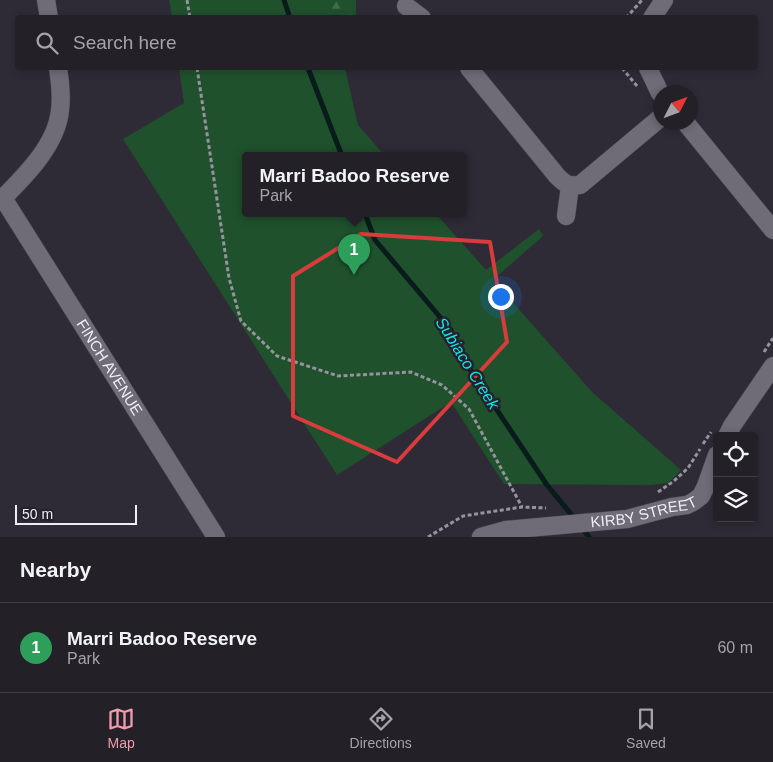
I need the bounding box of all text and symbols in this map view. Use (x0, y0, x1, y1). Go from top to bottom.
search box (15, 15, 758, 70)
icon: search (33, 29, 61, 57)
text: Search here (73, 32, 177, 53)
north arrow (653, 85, 698, 130)
popup (242, 152, 467, 217)
text: Marri Badoo Reserve (259, 165, 450, 186)
text: Park (259, 187, 292, 204)
pin: 1 (338, 234, 370, 275)
your location (488, 284, 514, 310)
water label: Subiaco Creek (433, 314, 503, 413)
street label: FINCH AVENUE (73, 316, 146, 418)
map controls (713, 432, 758, 522)
button: locate (713, 432, 758, 477)
button: layers (713, 477, 758, 522)
street label: KIRBY STREET (590, 493, 699, 530)
scale bar (15, 502, 138, 525)
text: 50 m (22, 506, 53, 522)
text: Nearby (20, 558, 91, 581)
text: Marri Badoo Reserve (67, 628, 257, 649)
text: 1 (32, 639, 40, 656)
text: 60 m (717, 639, 753, 656)
text: Park (67, 650, 100, 667)
tab: Map (107, 705, 135, 751)
tab: Directions (350, 705, 412, 751)
tab: Saved (626, 705, 666, 751)

